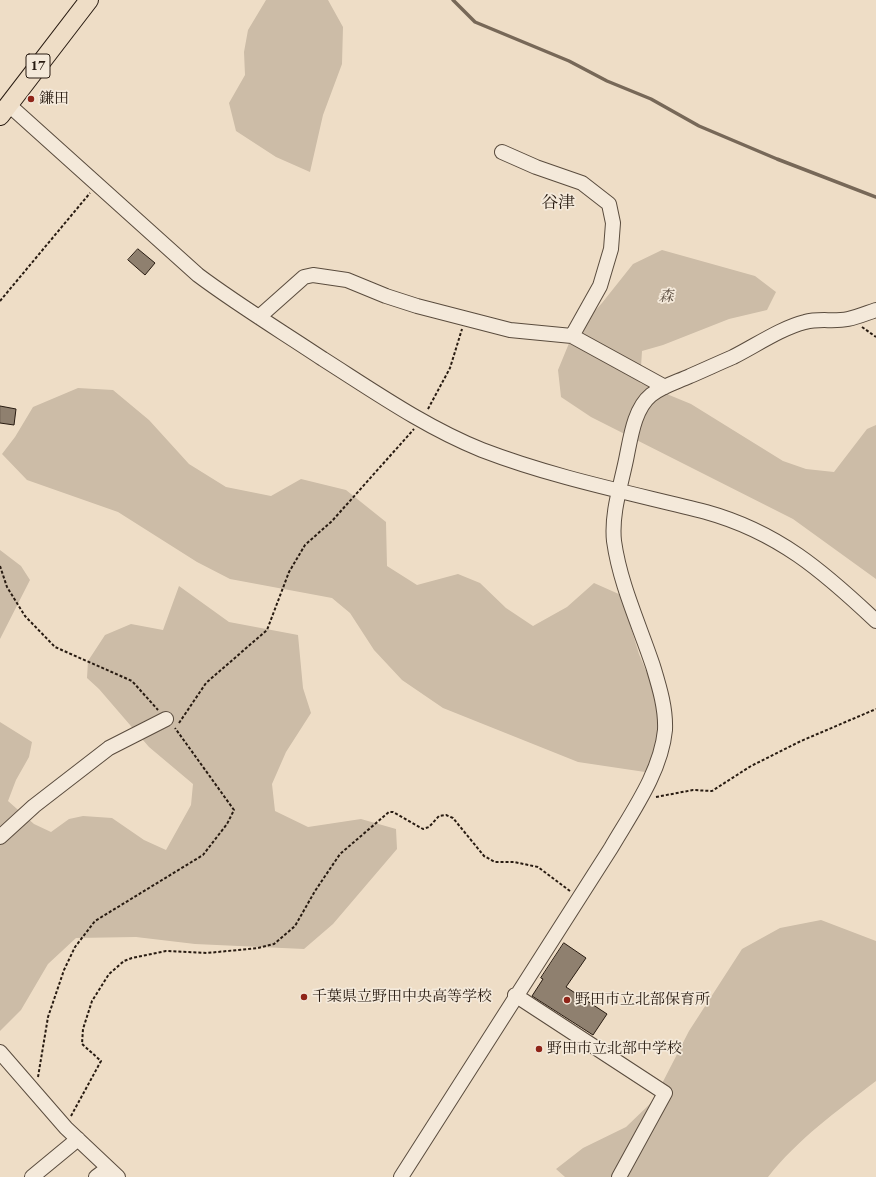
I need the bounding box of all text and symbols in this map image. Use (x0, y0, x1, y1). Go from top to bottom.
road number: 17 (26, 54, 50, 78)
place label: 鎌田 (39, 90, 69, 108)
marker: 鎌田 (26, 94, 36, 104)
district label: 谷津 (541, 193, 575, 213)
park label: 森 (659, 288, 673, 306)
place label: 千葉県立野田中央高等学校 (312, 988, 492, 1006)
place label: 野田市立北部保育所 (575, 991, 710, 1009)
marker: 千葉県立野田中央高等学校 (299, 992, 309, 1002)
marker: 野田市立北部保育所 (562, 995, 572, 1005)
place label: 野田市立北部中学校 (547, 1040, 682, 1058)
marker: 野田市立北部中学校 (534, 1044, 544, 1054)

